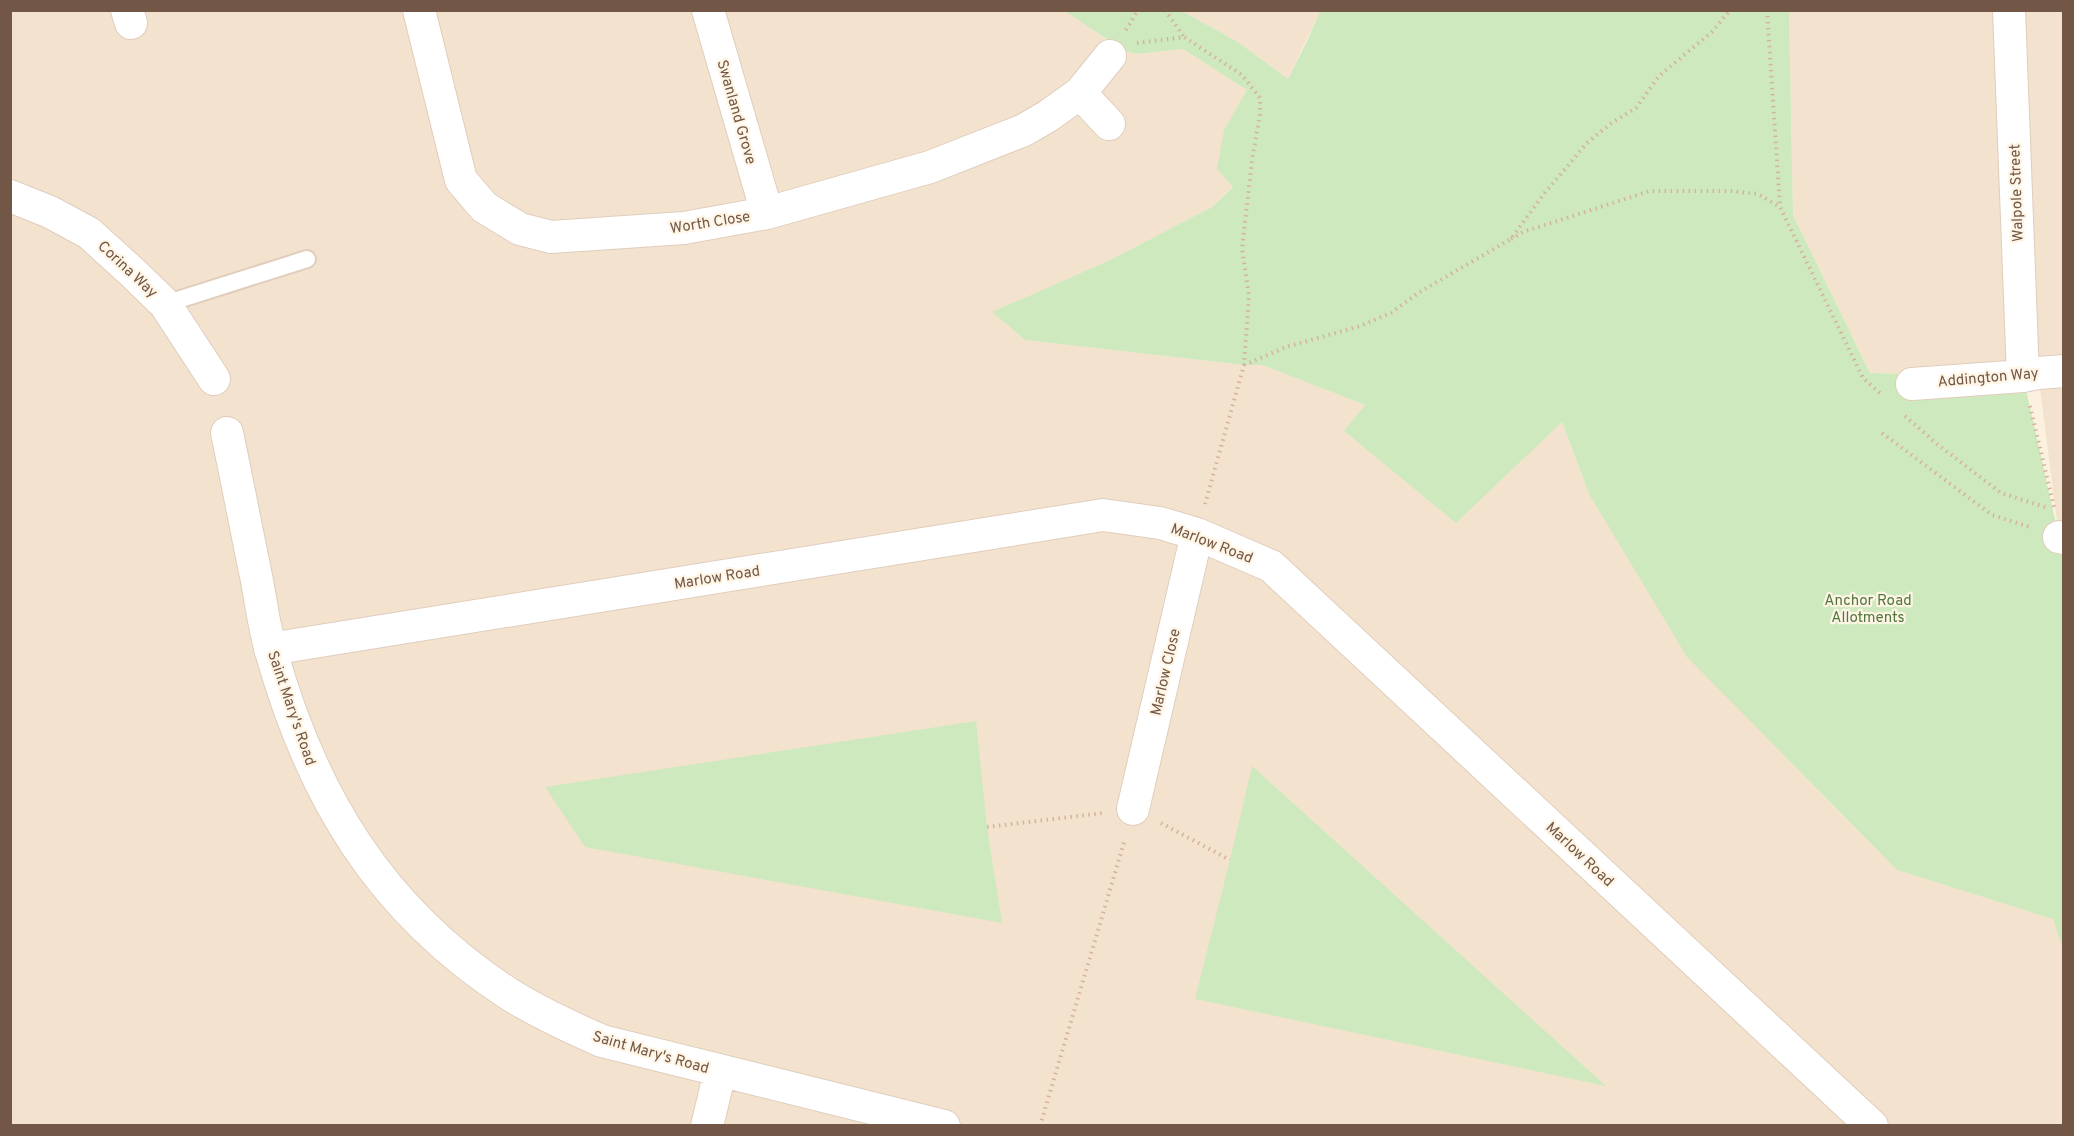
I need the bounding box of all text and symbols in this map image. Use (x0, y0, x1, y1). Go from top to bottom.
street label: Swanland Grove (712, 58, 760, 167)
street label: Walpole Street (2006, 144, 2029, 242)
street label: Worth Close (669, 208, 752, 239)
street label: Corina Way (93, 237, 161, 303)
street label: Addington Way (1937, 365, 2039, 392)
street label: Marlow Road (1168, 520, 1255, 569)
street label: Marlow Road (673, 562, 761, 595)
park label: Anchor Road Allotments (1824, 592, 1912, 628)
street label: Marlow Close (1147, 627, 1186, 718)
street label: Saint Mary's Road (262, 649, 319, 768)
street label: Marlow Road (1541, 819, 1617, 892)
street label: Saint Mary's Road (590, 1028, 711, 1079)

